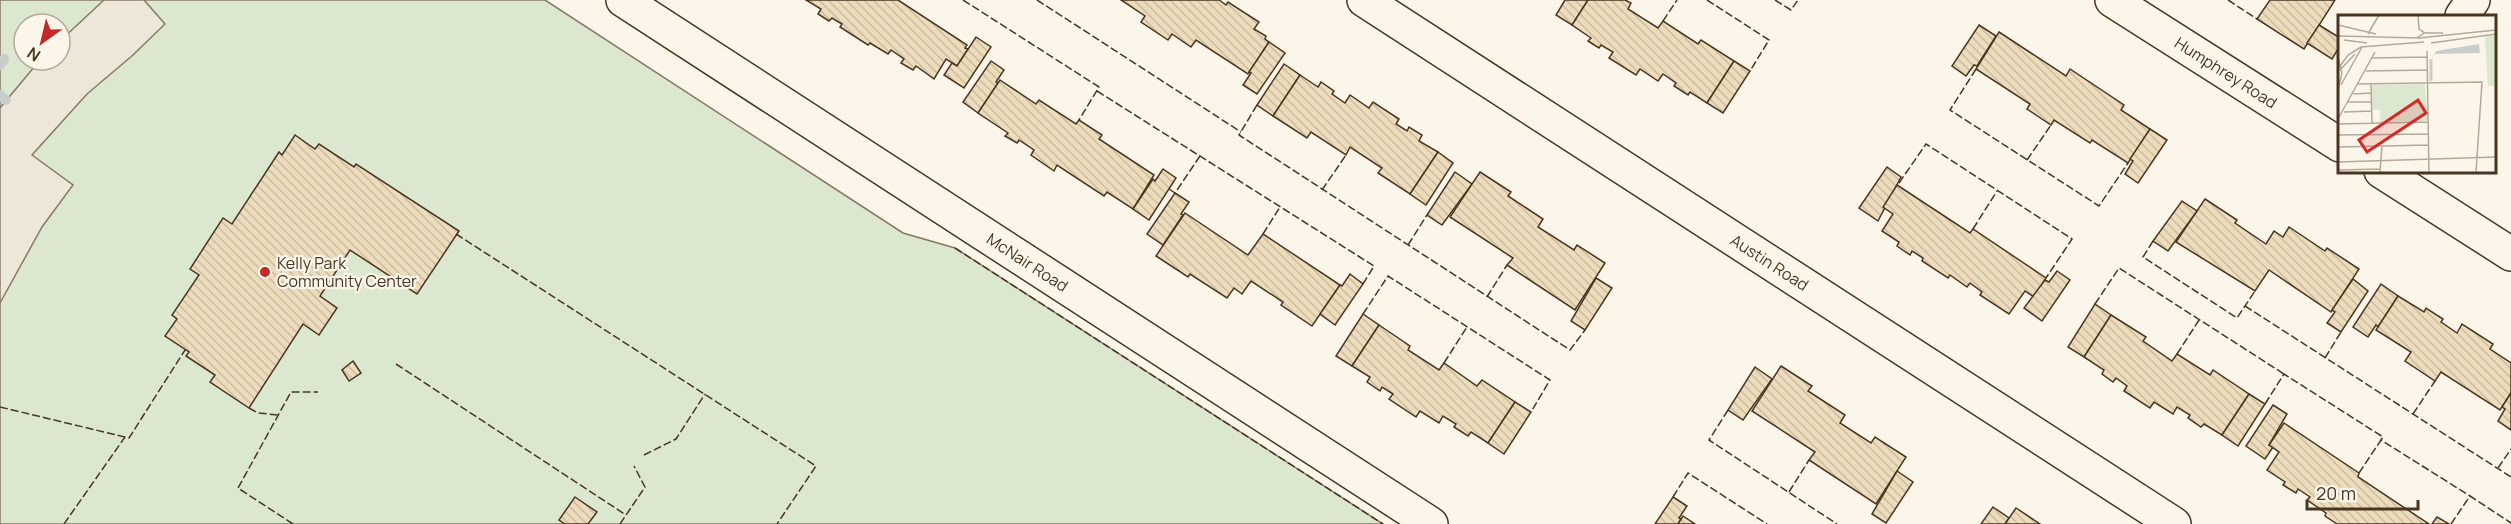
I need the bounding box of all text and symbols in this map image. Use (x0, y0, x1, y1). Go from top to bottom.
north arrow (12, 12, 72, 72)
inset map (2338, 15, 2496, 172)
street label: Humphrey Road (2170, 32, 2281, 113)
text: N (23, 42, 45, 67)
street label: McNair Road (982, 228, 1072, 297)
street label: Austin Road (1726, 229, 1813, 296)
place label: Kelly Park Community Center (277, 252, 417, 292)
marker: Kelly Park Community Center (258, 265, 272, 279)
scale bar (2307, 473, 2418, 511)
text: 20 m (2316, 481, 2356, 505)

